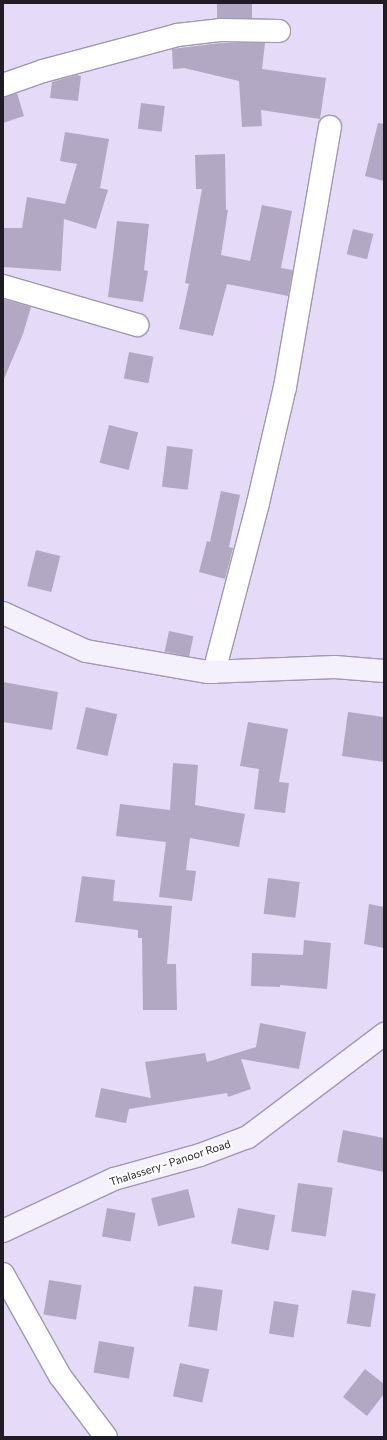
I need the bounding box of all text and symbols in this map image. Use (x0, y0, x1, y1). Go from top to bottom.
street label: Thalassery - Panoor Road (108, 1137, 232, 1189)

